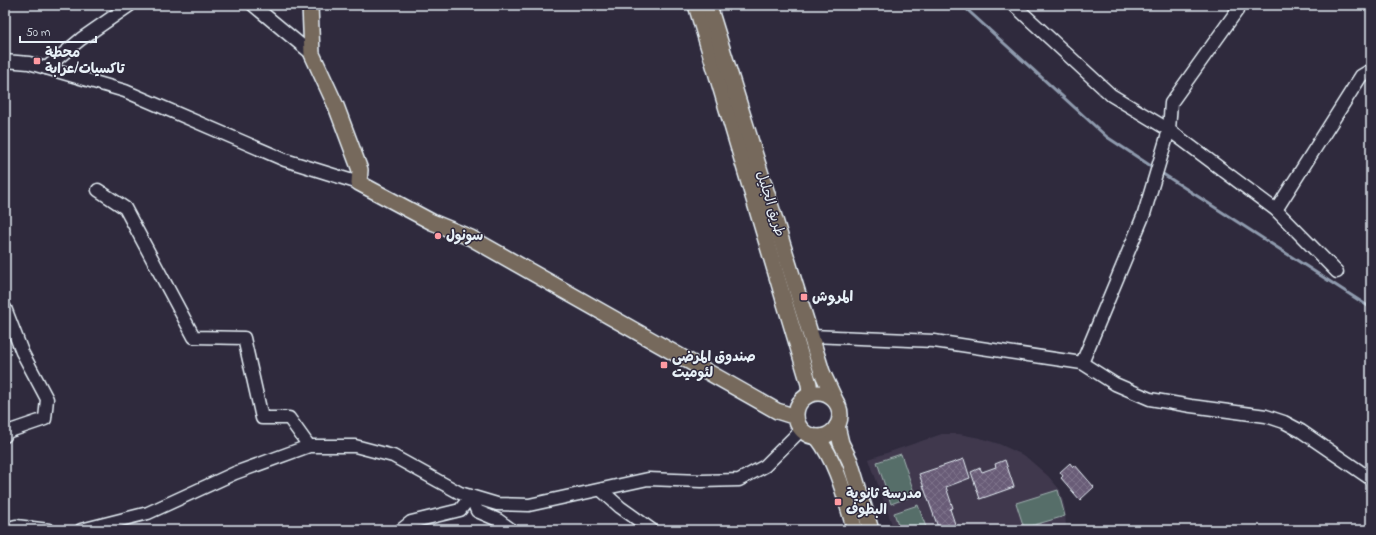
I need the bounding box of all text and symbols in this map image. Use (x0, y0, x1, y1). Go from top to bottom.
scale bar (20, 18, 96, 44)
text: 50 m (26, 24, 50, 42)
place label: محطة تاكسيات/عرابة (45, 43, 126, 80)
marker: محطة تاكسيات/عرابة (32, 56, 42, 66)
street label: طريق الجليل (750, 168, 790, 240)
place label: سونول (446, 226, 483, 247)
marker: سونول (433, 231, 443, 241)
place label: المروش (812, 287, 854, 308)
marker: المروش (799, 292, 809, 302)
place label: صندوق المرضى لئوميت (672, 347, 756, 384)
marker: صندوق المرضى لئوميت (659, 360, 669, 370)
place label: مدرسة ثانوية البطوف (846, 484, 922, 521)
marker: مدرسة ثانوية البطوف (833, 497, 843, 507)

